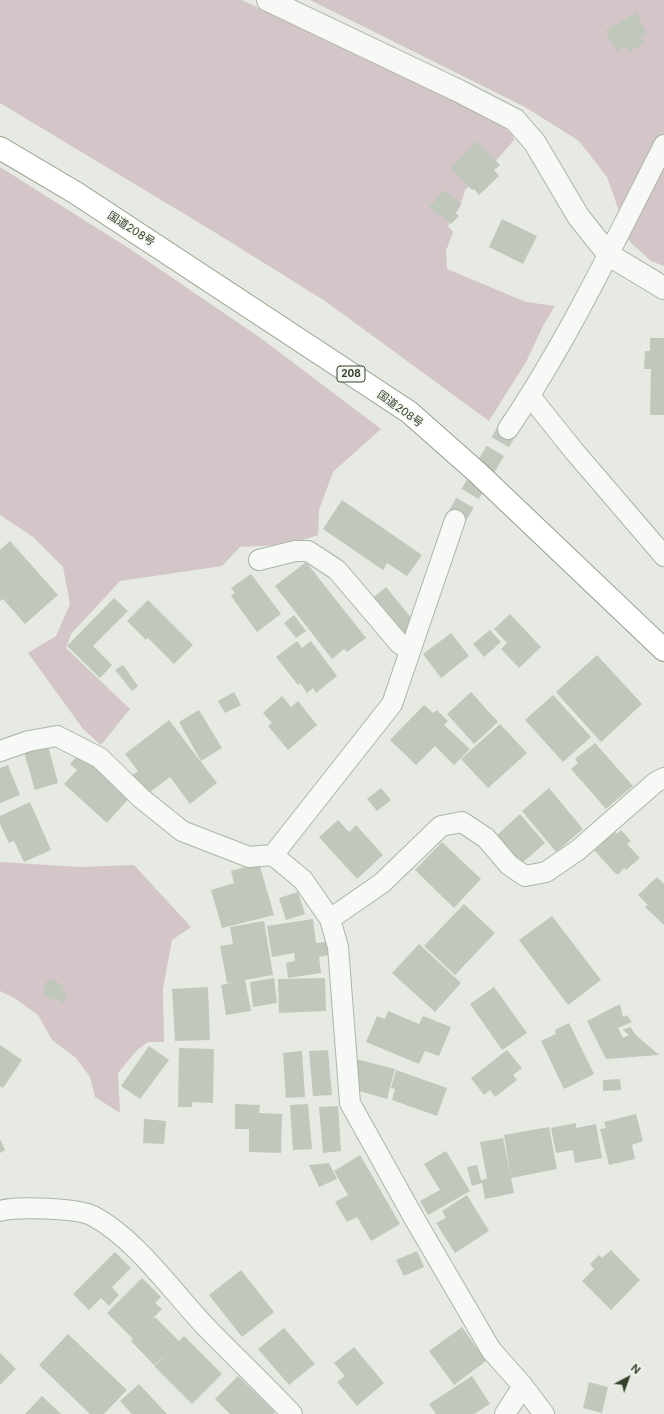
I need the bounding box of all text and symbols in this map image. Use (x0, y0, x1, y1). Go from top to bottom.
street label: 国道208号 (105, 209, 157, 249)
road number: 208 (337, 366, 365, 382)
street label: 国道208号 (374, 388, 426, 430)
north arrow (608, 1358, 648, 1398)
text: N (628, 1361, 644, 1377)

